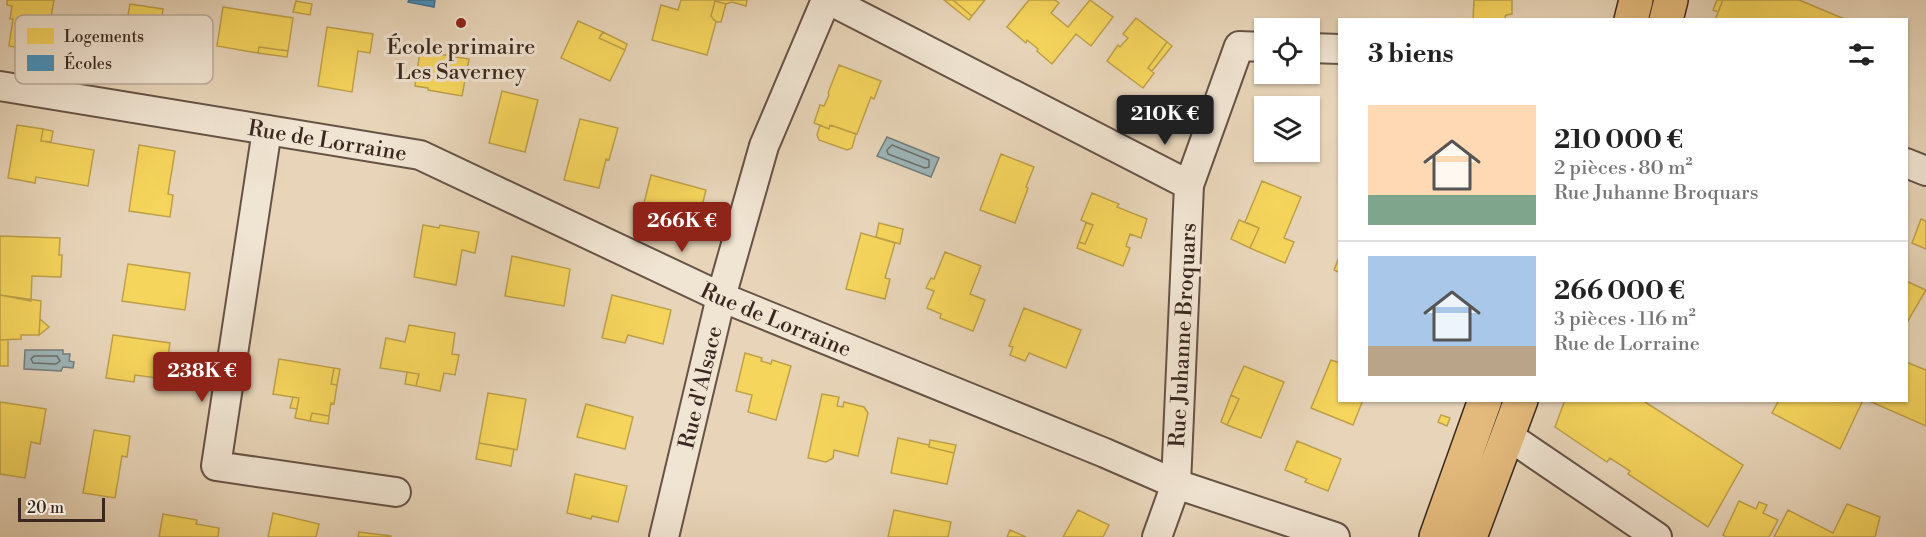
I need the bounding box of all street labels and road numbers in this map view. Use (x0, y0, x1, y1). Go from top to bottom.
street label: Rue de Lorraine (246, 115, 409, 168)
street label: Rue Juhanne Broquars (1164, 222, 1203, 448)
street label: Rue de Lorraine (696, 277, 855, 364)
street label: Rue d'Alsace (673, 323, 729, 452)

